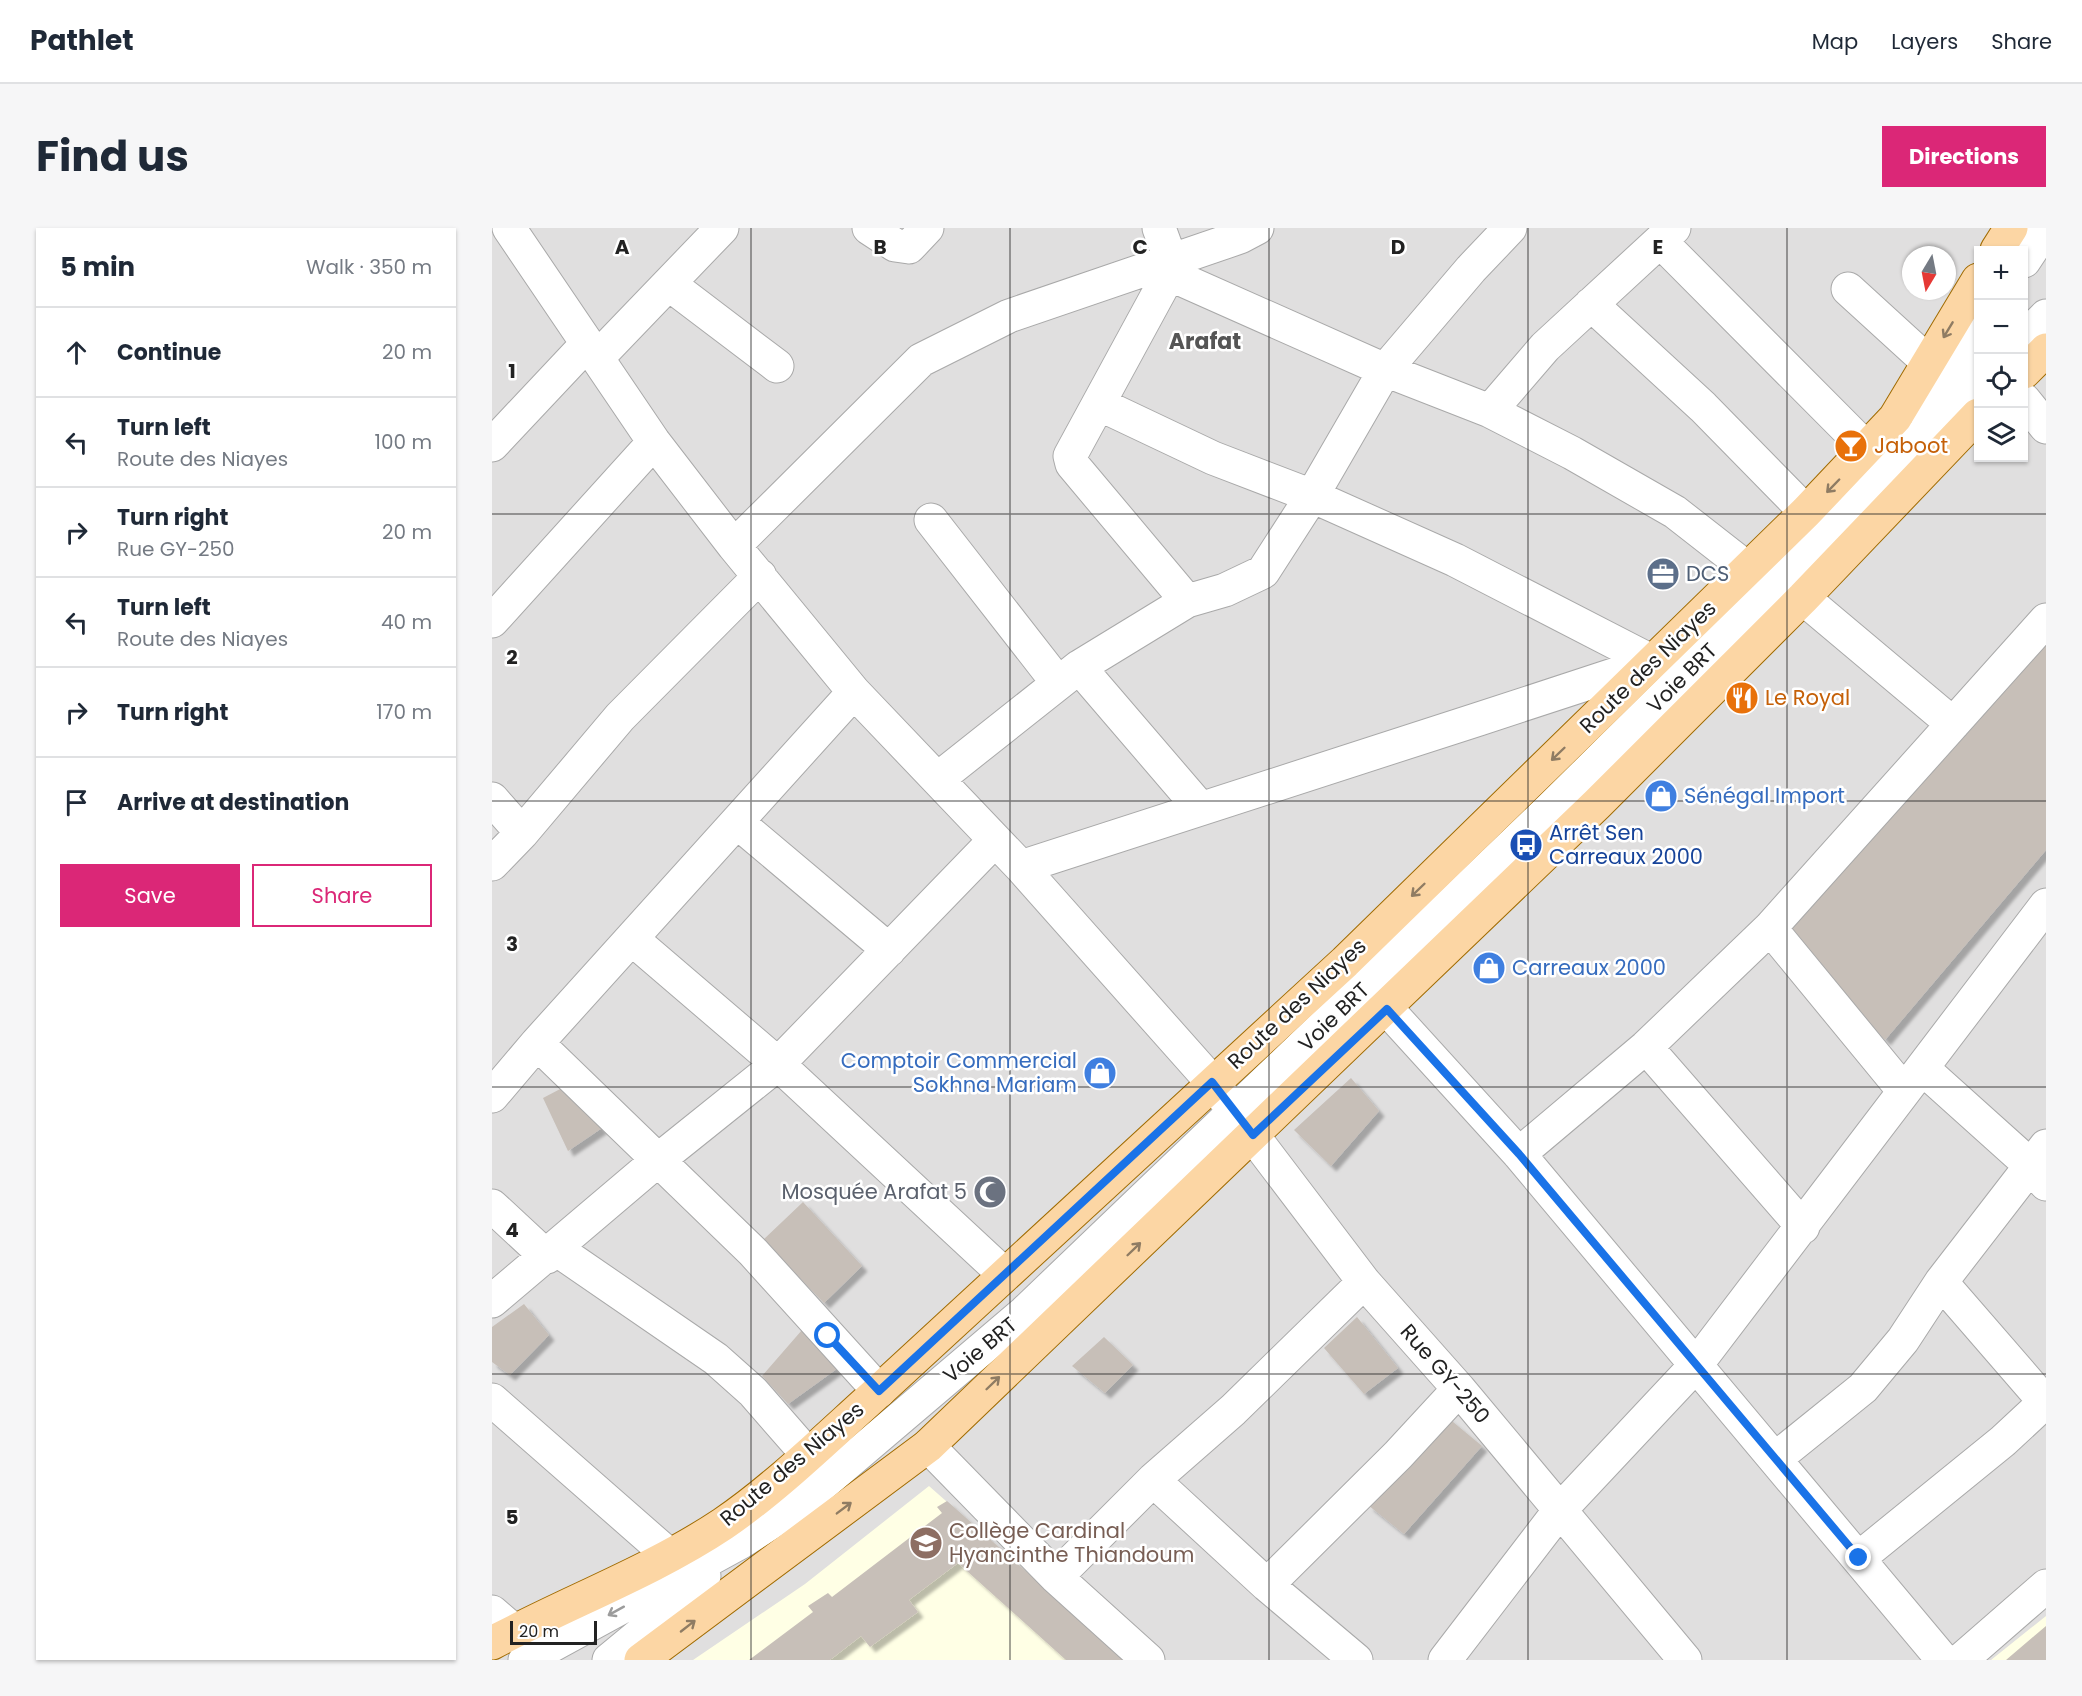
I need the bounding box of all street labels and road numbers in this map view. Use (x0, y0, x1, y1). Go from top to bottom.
street label: Route des Niayes (1573, 594, 1722, 739)
street label: Voie BRT (1640, 636, 1723, 719)
street label: Route des Niayes (1221, 932, 1372, 1075)
street label: Voie BRT (1292, 975, 1376, 1058)
street label: Voie BRT (936, 1310, 1023, 1389)
street label: Rue GY-250 (1394, 1318, 1497, 1430)
street label: Route des Niayes (714, 1395, 870, 1532)

